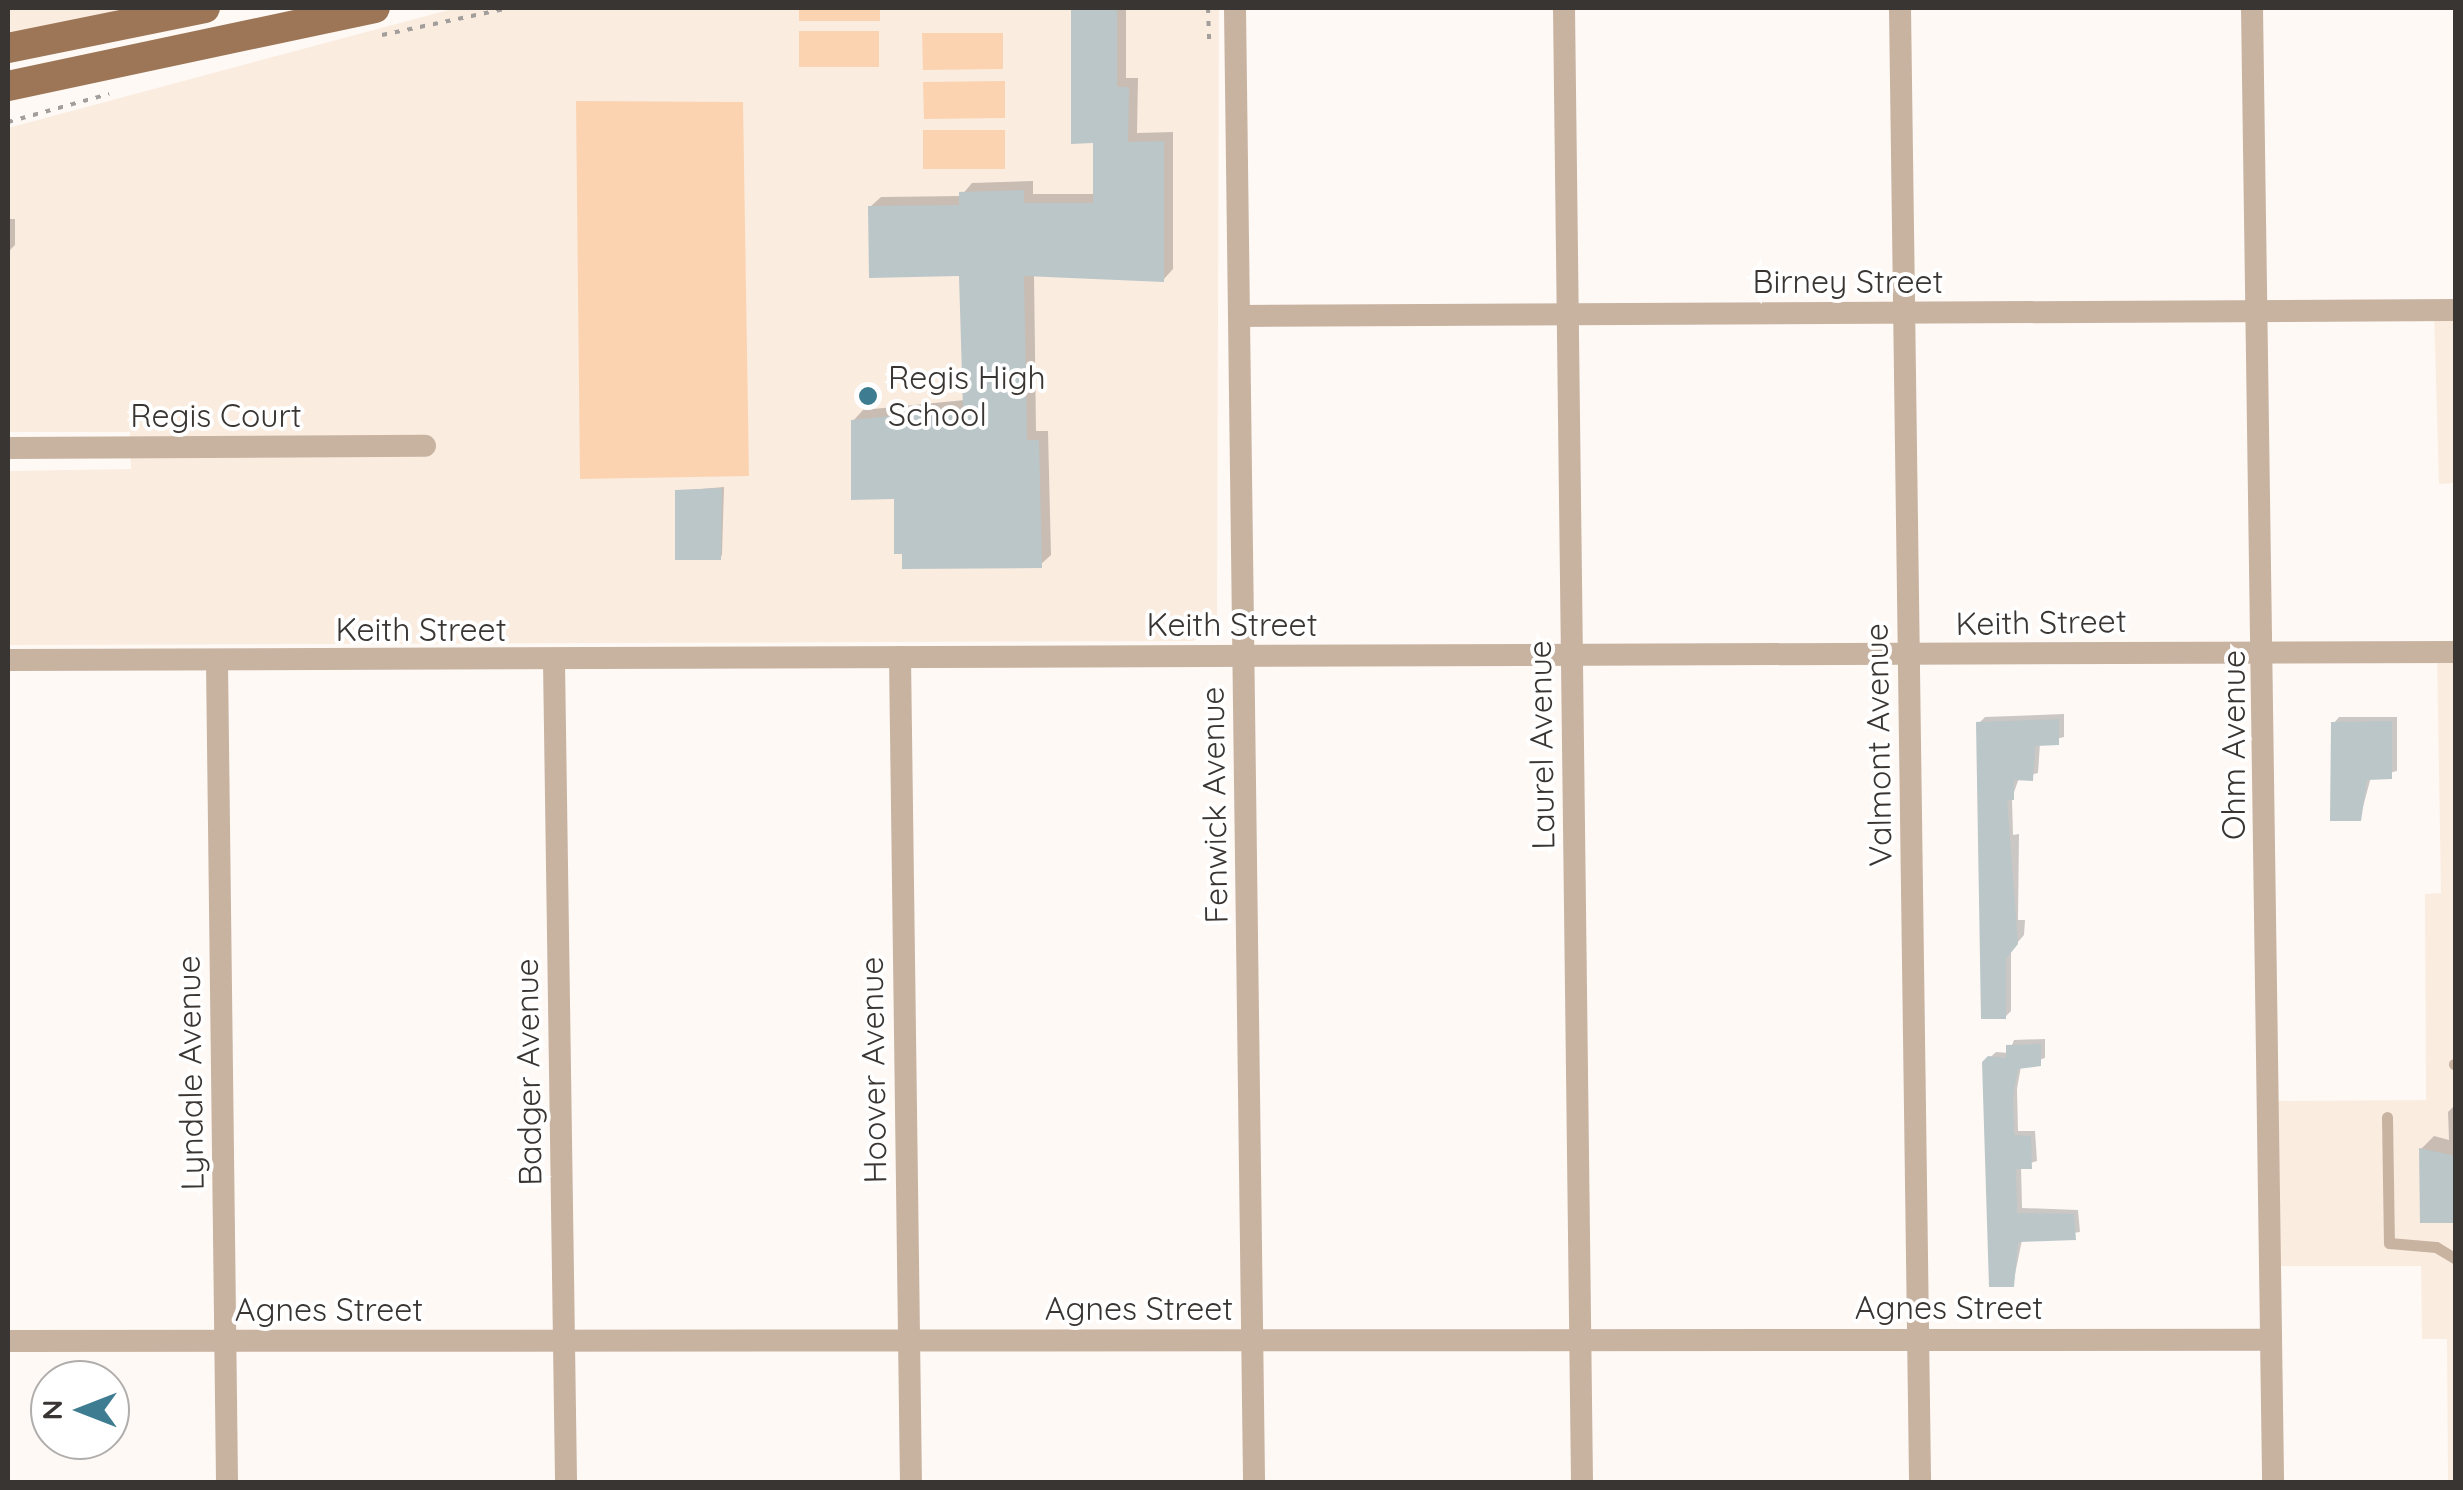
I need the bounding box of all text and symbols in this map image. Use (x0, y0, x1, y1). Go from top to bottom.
street label: Birney Street (1753, 262, 1943, 300)
place label: Regis High School (888, 359, 1046, 434)
marker: Regis High School (857, 385, 879, 407)
street label: Regis Court (130, 396, 302, 434)
street label: Keith Street (1955, 601, 2127, 643)
street label: Keith Street (1146, 605, 1318, 643)
street label: Keith Street (335, 610, 507, 648)
street label: Valmont Avenue (1857, 623, 1899, 867)
street label: Laurel Avenue (1520, 640, 1562, 850)
street label: Ohm Avenue (2214, 650, 2252, 840)
street label: Fenwick Avenue (1193, 686, 1235, 924)
street label: Lyndale Avenue (169, 955, 211, 1191)
street label: Hoover Avenue (852, 956, 894, 1184)
street label: Badger Avenue (507, 958, 549, 1186)
street label: Agnes Street (1855, 1288, 2043, 1326)
street label: Agnes Street (1045, 1289, 1233, 1327)
street label: Agnes Street (235, 1290, 423, 1328)
north arrow (30, 1360, 130, 1460)
text: N (34, 1400, 69, 1420)

